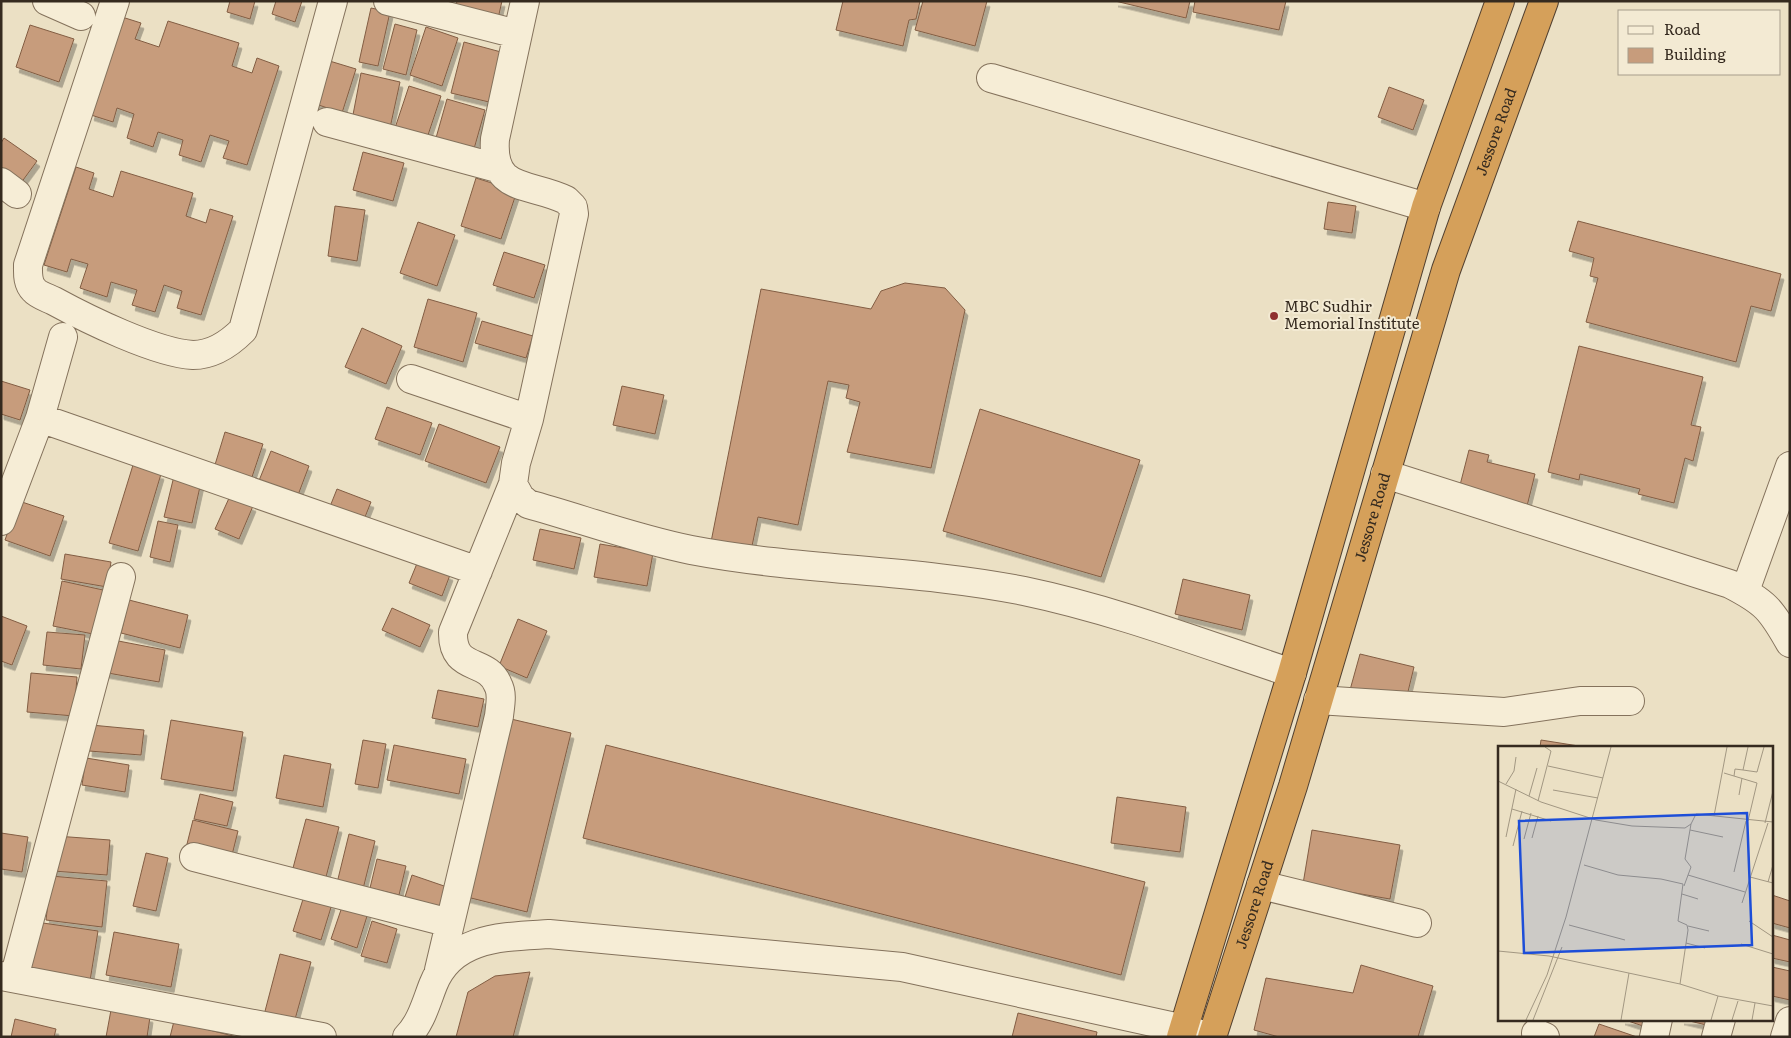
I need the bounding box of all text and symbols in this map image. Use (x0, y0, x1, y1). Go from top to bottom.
legend (1618, 10, 1781, 75)
text: Road (1664, 17, 1700, 40)
text: Building (1664, 42, 1726, 65)
street label: Jessore Road (1468, 84, 1521, 178)
place label: MBC Sudhir Memorial Institute (1284, 294, 1420, 334)
marker: MBC Sudhir Memorial Institute (1268, 310, 1280, 322)
street label: Jessore Road (1347, 470, 1395, 564)
inset map (1498, 746, 1774, 1020)
street label: Jessore Road (1228, 857, 1278, 951)

